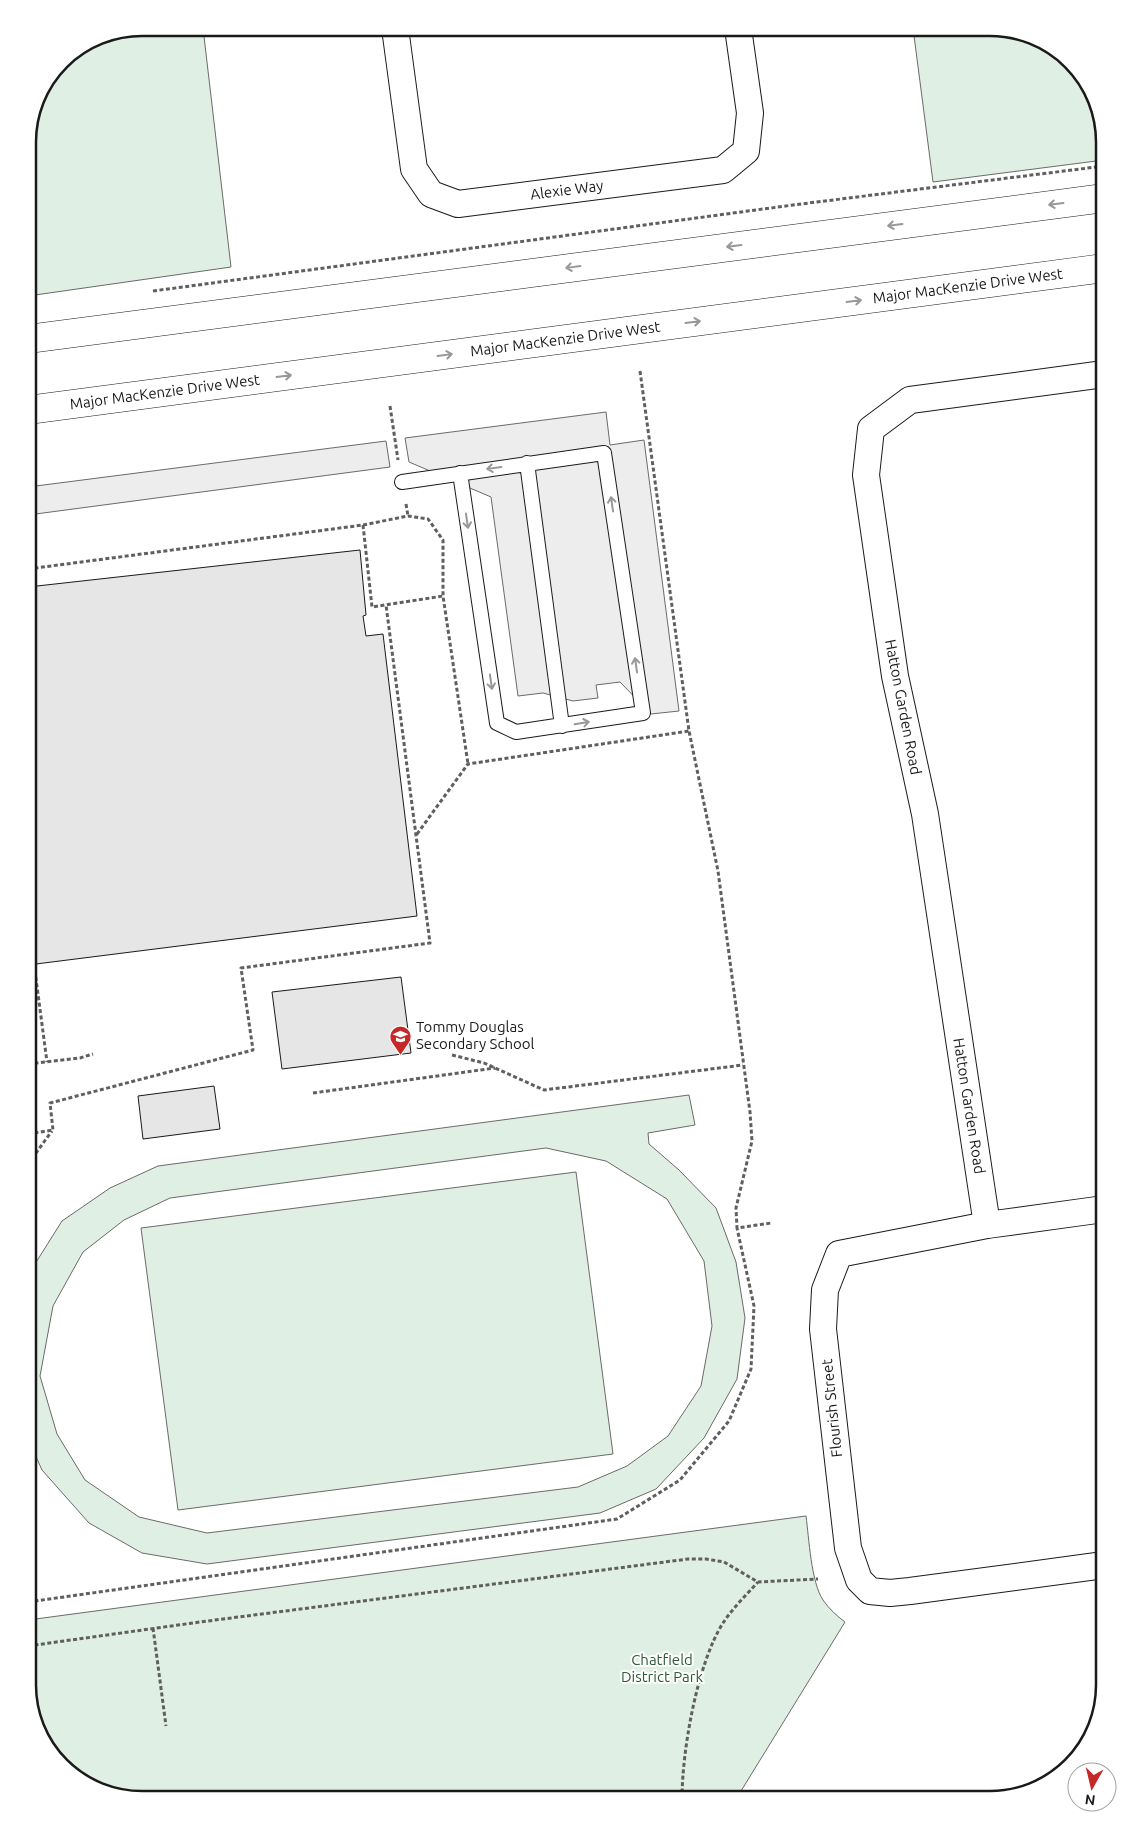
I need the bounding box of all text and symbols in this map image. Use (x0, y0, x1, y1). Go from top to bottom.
street label: Alexie Way (529, 176, 604, 203)
one-way arrow (1048, 199, 1064, 209)
one-way arrow (887, 220, 903, 230)
one-way arrow (726, 241, 742, 251)
one-way arrow (565, 262, 581, 272)
street label: Major MacKenzie Drive West (872, 265, 1064, 306)
one-way arrow (846, 296, 862, 306)
one-way arrow (685, 317, 701, 327)
street label: Major MacKenzie Drive West (469, 318, 661, 360)
one-way arrow (437, 349, 453, 359)
street label: Major MacKenzie Drive West (69, 370, 261, 412)
one-way arrow (276, 371, 292, 381)
one-way arrow (487, 463, 503, 473)
one-way arrow (607, 496, 617, 512)
one-way arrow (462, 512, 472, 528)
street label: Hatton Garden Road (882, 638, 925, 776)
one-way arrow (631, 657, 641, 673)
one-way arrow (486, 673, 496, 689)
one-way arrow (573, 717, 589, 727)
place label: Tommy Douglas Secondary School (416, 1018, 535, 1052)
school or university icon: Tommy Douglas Secondary School (388, 1024, 412, 1055)
street label: Hatton Garden Road (950, 1037, 989, 1175)
street label: Flourish Street (818, 1358, 845, 1458)
park label: Chatfield District Park (621, 1651, 703, 1685)
north arrow (1067, 1762, 1117, 1812)
text: N (1084, 1791, 1096, 1809)

